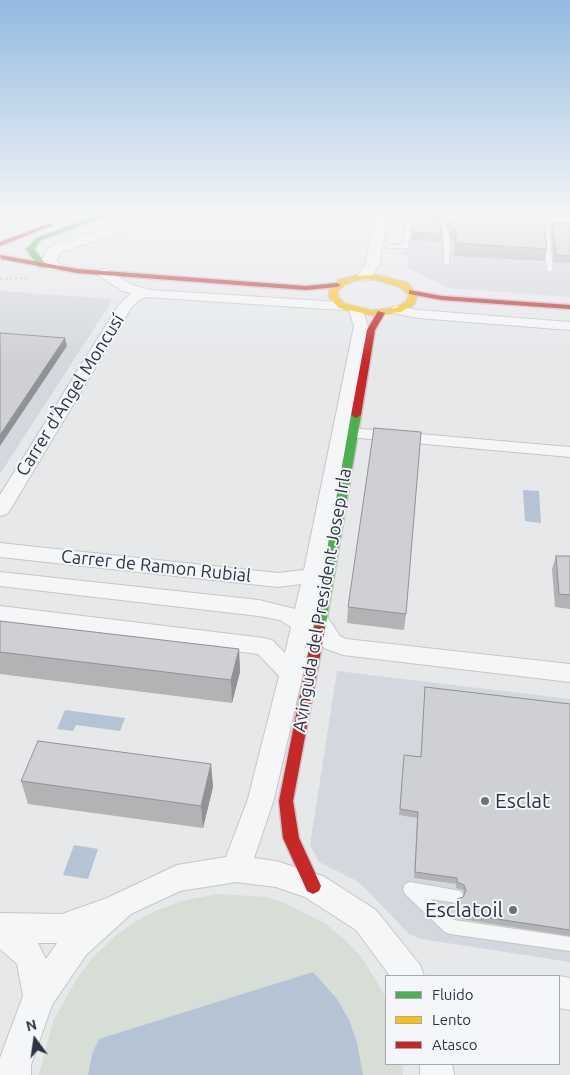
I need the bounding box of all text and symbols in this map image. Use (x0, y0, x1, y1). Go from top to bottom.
street label: Carrer d'Àngel Moncusí (11, 310, 129, 480)
street label: Avinguda del President Josep Irla (288, 466, 356, 734)
street label: Carrer de Ramon Rubial (60, 545, 252, 587)
place label: Esclat (495, 788, 550, 814)
marker: Esclat (479, 795, 491, 807)
place label: Esclatoil (425, 897, 503, 923)
marker: Esclatoil (507, 904, 519, 916)
legend (385, 975, 560, 1065)
text: Fluido (432, 986, 474, 1003)
text: Lento (432, 1011, 471, 1028)
north arrow (10, 1015, 60, 1065)
text: N (24, 1016, 38, 1034)
text: Atasco (432, 1036, 478, 1053)

